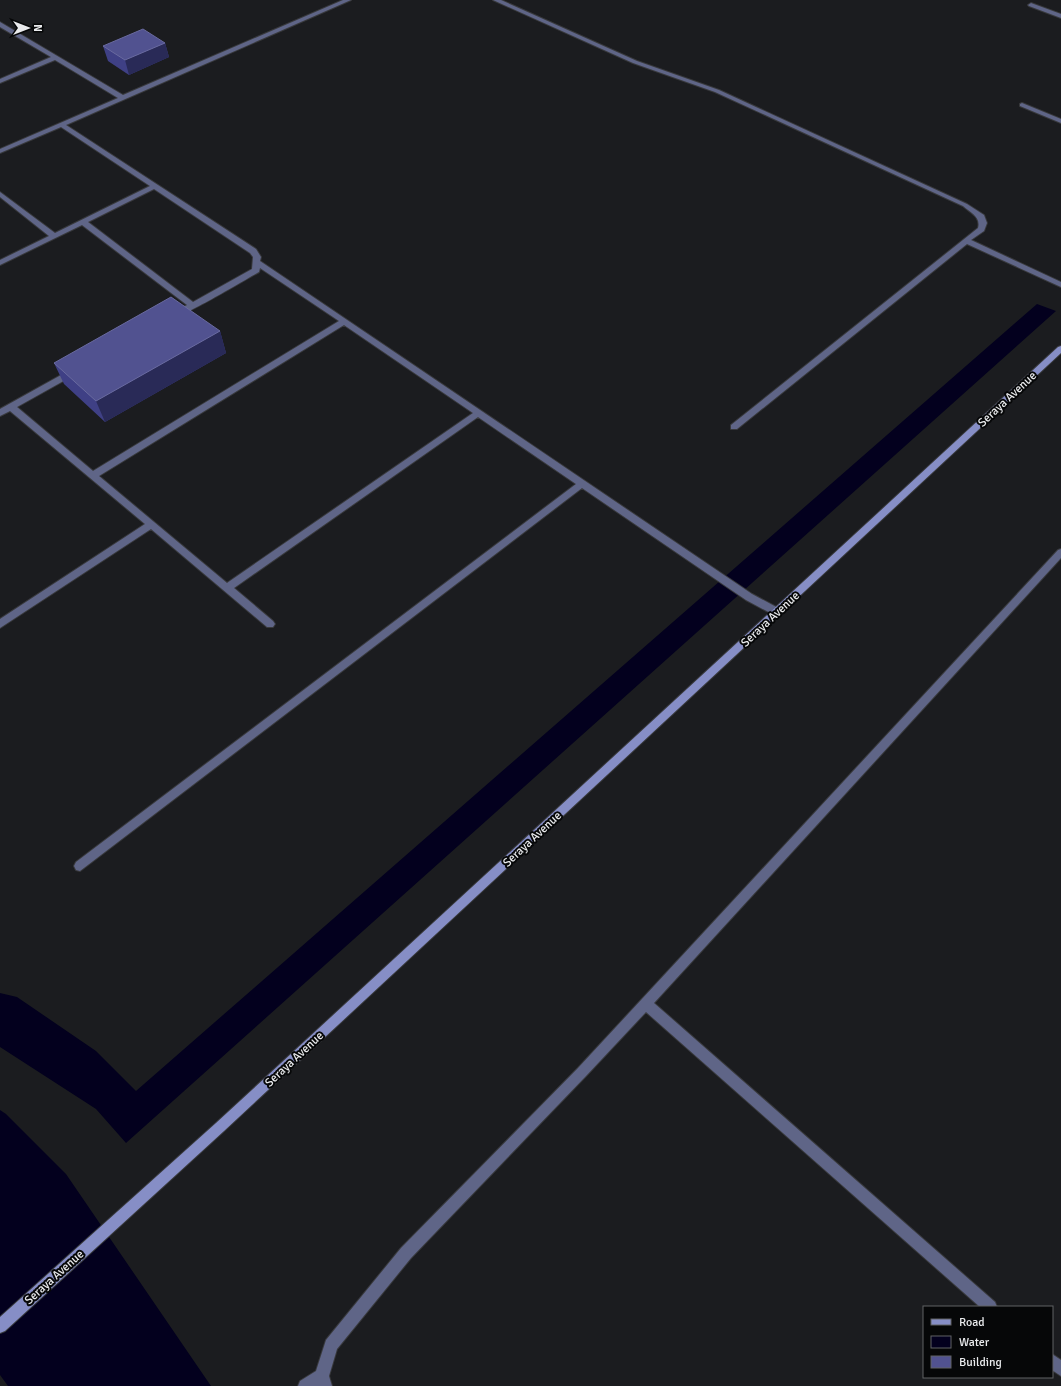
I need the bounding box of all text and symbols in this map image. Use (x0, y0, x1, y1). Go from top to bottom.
north arrow (8, 8, 48, 48)
text: N (31, 24, 44, 32)
street label: Seraya Avenue (975, 368, 1040, 430)
street label: Seraya Avenue (738, 588, 803, 650)
street label: Seraya Avenue (500, 808, 565, 870)
street label: Seraya Avenue (262, 1028, 327, 1090)
street label: Seraya Avenue (22, 1247, 87, 1308)
legend (923, 1306, 1053, 1378)
text: Road (959, 1315, 985, 1330)
text: Water (959, 1335, 990, 1350)
text: Building (959, 1355, 1002, 1370)

